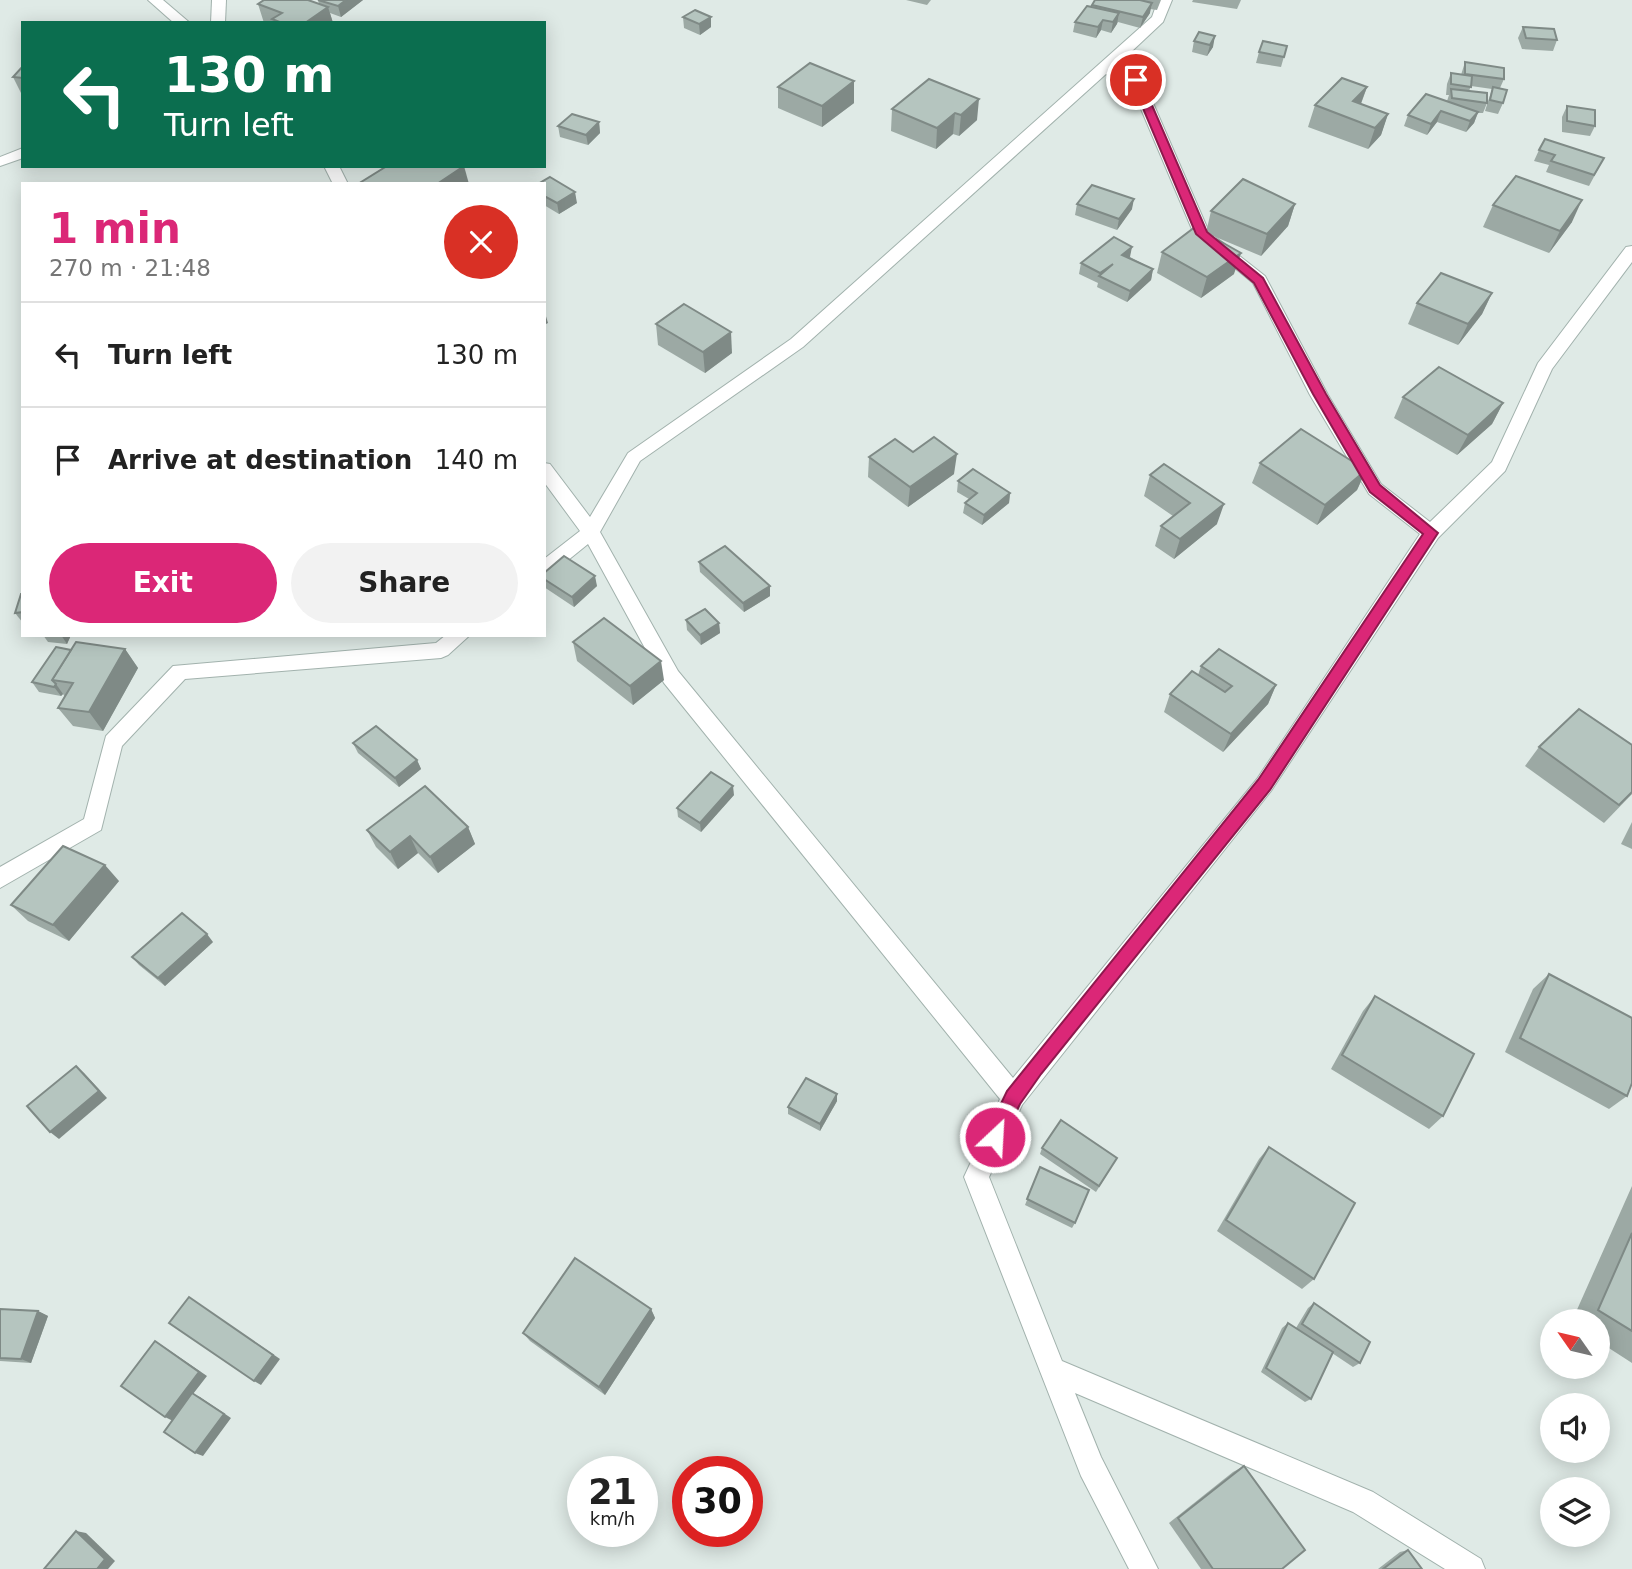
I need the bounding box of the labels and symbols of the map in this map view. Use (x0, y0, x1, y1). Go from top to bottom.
pin (1106, 50, 1166, 110)
position arrow (958, 1100, 1032, 1174)
north arrow (1540, 1309, 1610, 1379)
speed limit sign: 30 (672, 1456, 763, 1547)

